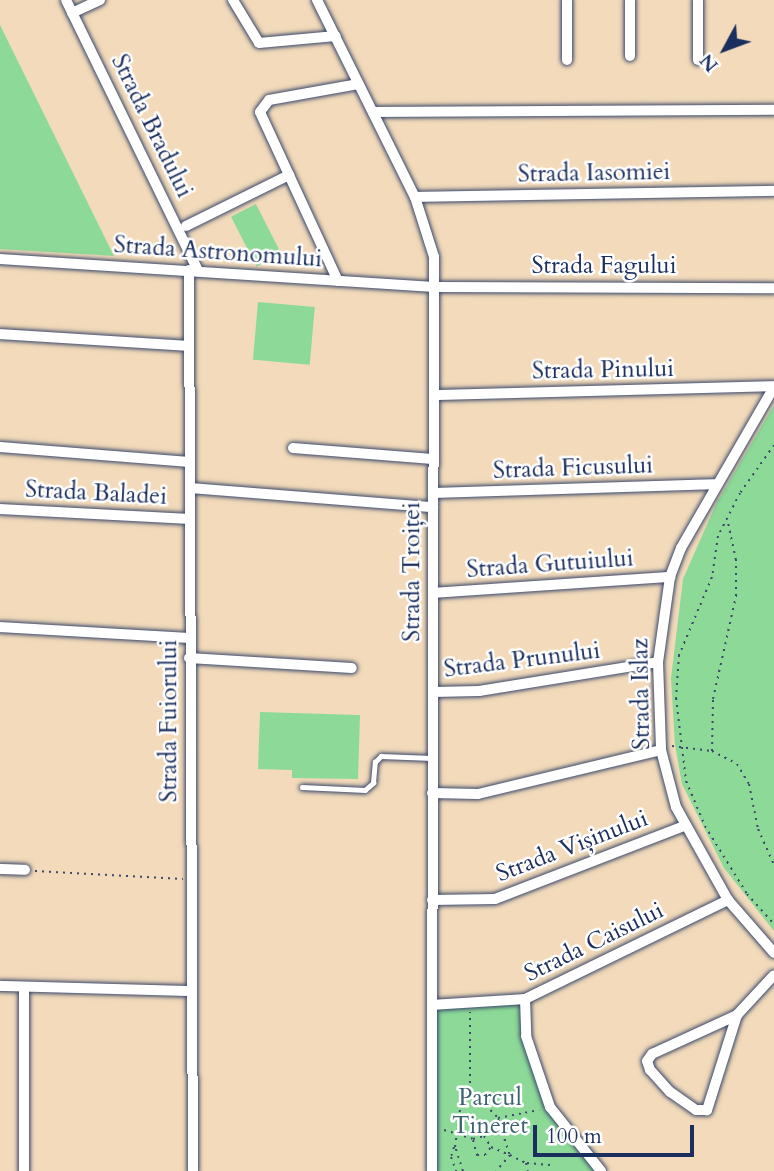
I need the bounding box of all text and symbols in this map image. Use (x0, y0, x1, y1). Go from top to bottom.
north arrow (690, 14, 760, 84)
text: N (694, 48, 724, 78)
street label: Strada Bradului (105, 50, 199, 202)
street label: Strada Iasomiei (517, 157, 671, 189)
street label: Strada Astronomului (113, 230, 323, 274)
street label: Strada Fagului (531, 252, 677, 280)
street label: Strada Pinului (532, 354, 674, 386)
street label: Strada Ficusului (493, 451, 653, 485)
street label: Strada Baladei (24, 475, 168, 511)
street label: Strada Troiței (398, 502, 426, 642)
street label: Strada Gutuiului (466, 544, 634, 584)
street label: Strada Prunului (442, 636, 602, 684)
street label: Strada Islaz (626, 638, 656, 750)
street label: Strada Fuiorului (155, 640, 183, 802)
street label: Strada Vișinului (492, 804, 652, 888)
street label: Strada Caisului (520, 896, 668, 988)
park label: Parcul Tineret (452, 1084, 528, 1140)
scale bar (536, 1112, 697, 1156)
text: 100 m (546, 1122, 602, 1151)

